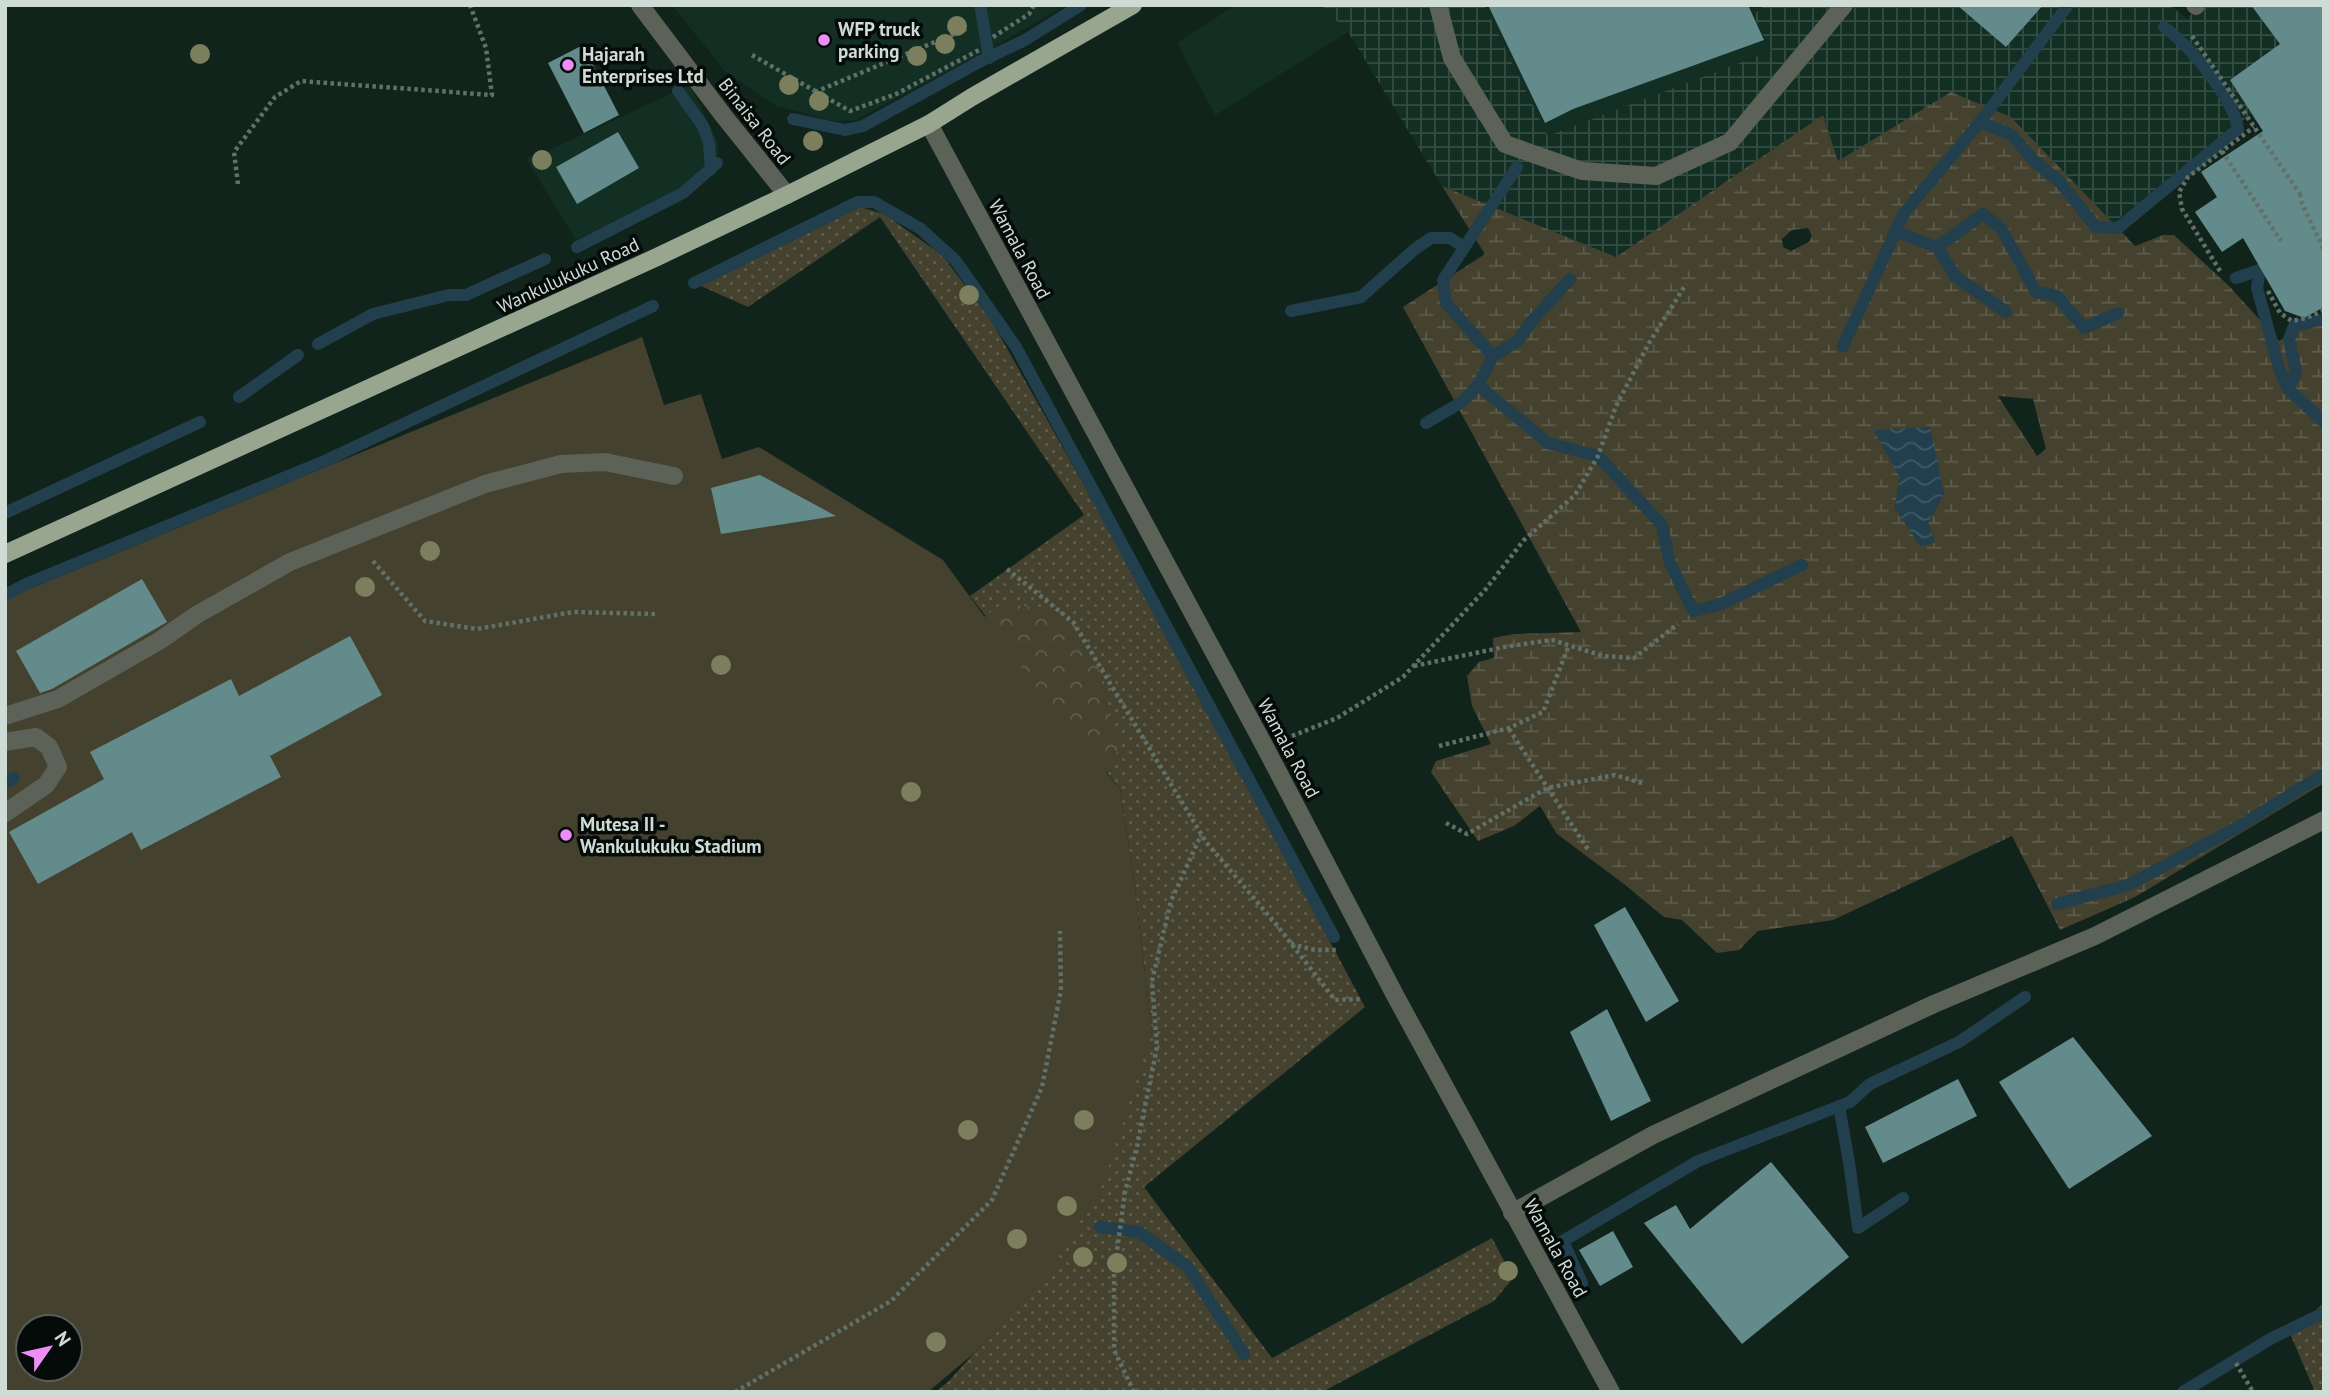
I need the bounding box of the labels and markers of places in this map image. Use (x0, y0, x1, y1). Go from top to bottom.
place label: WFP truck parking (838, 17, 921, 63)
marker: WFP truck parking (816, 32, 832, 48)
place label: Hajarah Enterprises Ltd (582, 42, 704, 88)
marker: Hajarah Enterprises Ltd (560, 57, 576, 73)
place label: Mutesa II - Wankulukuku Stadium (580, 812, 762, 858)
marker: Mutesa II - Wankulukuku Stadium (558, 827, 574, 843)

